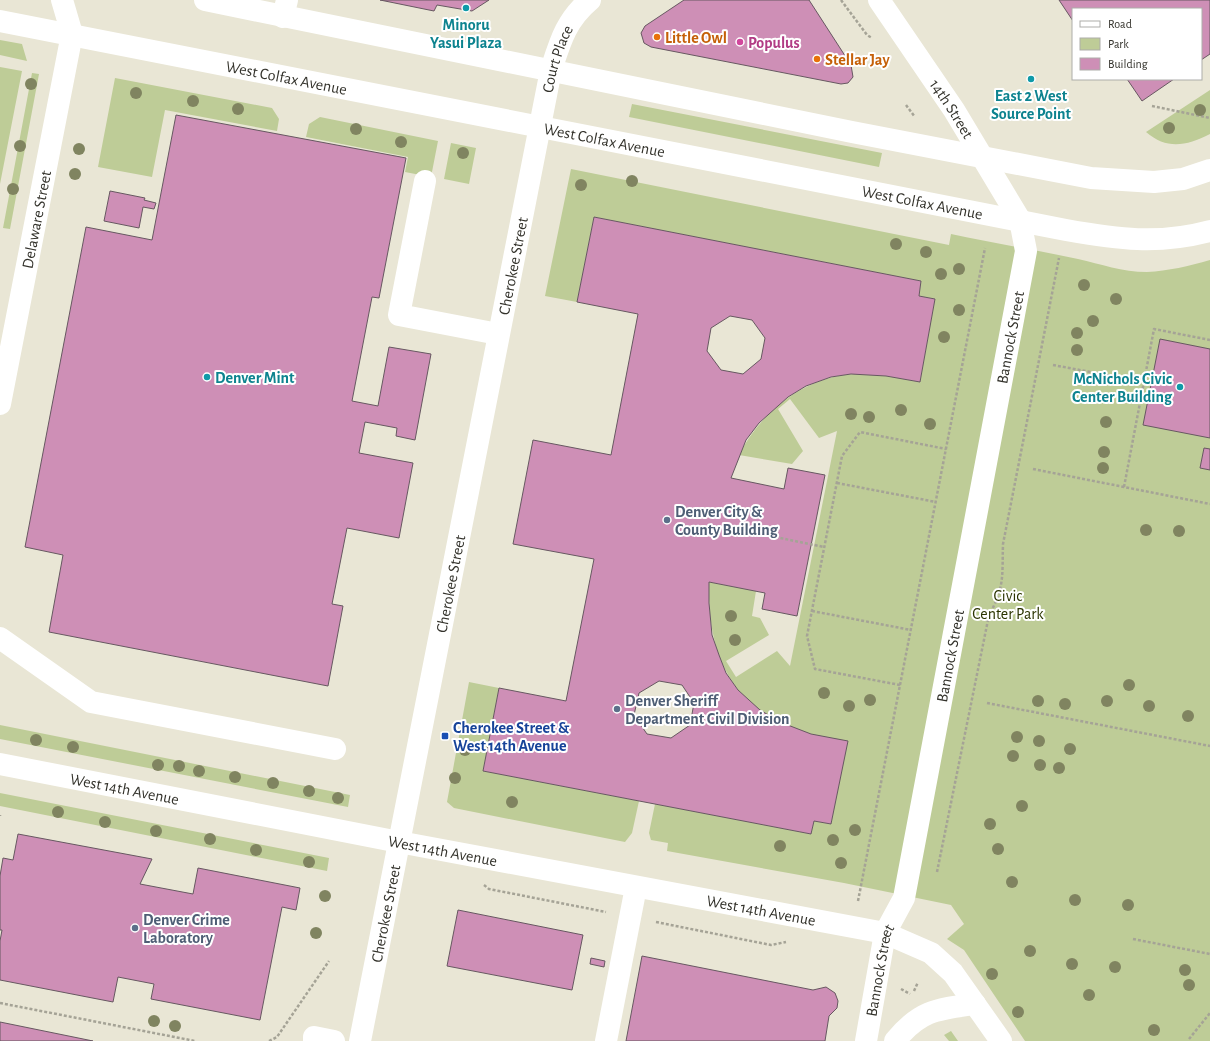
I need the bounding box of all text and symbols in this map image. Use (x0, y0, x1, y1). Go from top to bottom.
marker: Minoru Yasui Plaza (461, 3, 471, 13)
legend (1072, 8, 1202, 80)
place label: Minoru Yasui Plaza (430, 17, 502, 51)
text: Road (1108, 18, 1132, 30)
street label: Court Place (540, 23, 576, 94)
place label: Little Owl (665, 30, 727, 46)
marker: Little Owl (652, 32, 662, 42)
place label: Populus (748, 35, 800, 51)
marker: Populus (735, 37, 745, 47)
text: Park (1108, 38, 1129, 50)
place label: Stellar Jay (825, 52, 890, 69)
marker: Stellar Jay (812, 54, 822, 64)
street label: West Colfax Avenue (225, 58, 348, 98)
text: Building (1108, 58, 1148, 70)
marker: East 2 West Source Point (1026, 74, 1036, 84)
street label: 14th Street (926, 77, 976, 142)
place label: East 2 West Source Point (991, 88, 1072, 122)
street label: West Colfax Avenue (542, 121, 666, 160)
street label: Delaware Street (20, 169, 54, 270)
street label: West Colfax Avenue (860, 183, 984, 223)
street label: Cherokee Street (496, 216, 531, 316)
street label: Bannock Street (994, 290, 1027, 385)
place label: Denver Mint (215, 370, 295, 386)
place label: McNichols Civic Center Building (1072, 371, 1173, 405)
marker: Denver Mint (202, 372, 212, 382)
marker: McNichols Civic Center Building (1175, 382, 1185, 392)
place label: Denver City & County Building (675, 504, 779, 539)
marker: Denver City & County Building (662, 515, 672, 525)
street label: Cherokee Street (433, 534, 468, 634)
park label: Civic Center Park (972, 588, 1044, 622)
street label: Bannock Street (934, 608, 967, 704)
place label: Denver Sheriff Department Civil Division (625, 693, 790, 727)
marker: Denver Sheriff Department Civil Division (612, 704, 622, 714)
place label: Cherokee Street & West 14th Avenue (453, 720, 570, 754)
marker: Cherokee Street & West 14th Avenue (440, 731, 450, 741)
street label: West 14th Avenue (69, 771, 180, 808)
street label: West 14th Avenue (387, 833, 498, 869)
street label: Cherokee Street (369, 863, 403, 964)
street label: West 14th Avenue (705, 893, 817, 929)
place label: Denver Crime Laboratory (143, 912, 230, 947)
street label: Bannock Street (863, 921, 897, 1018)
marker: Denver Crime Laboratory (130, 923, 140, 933)

